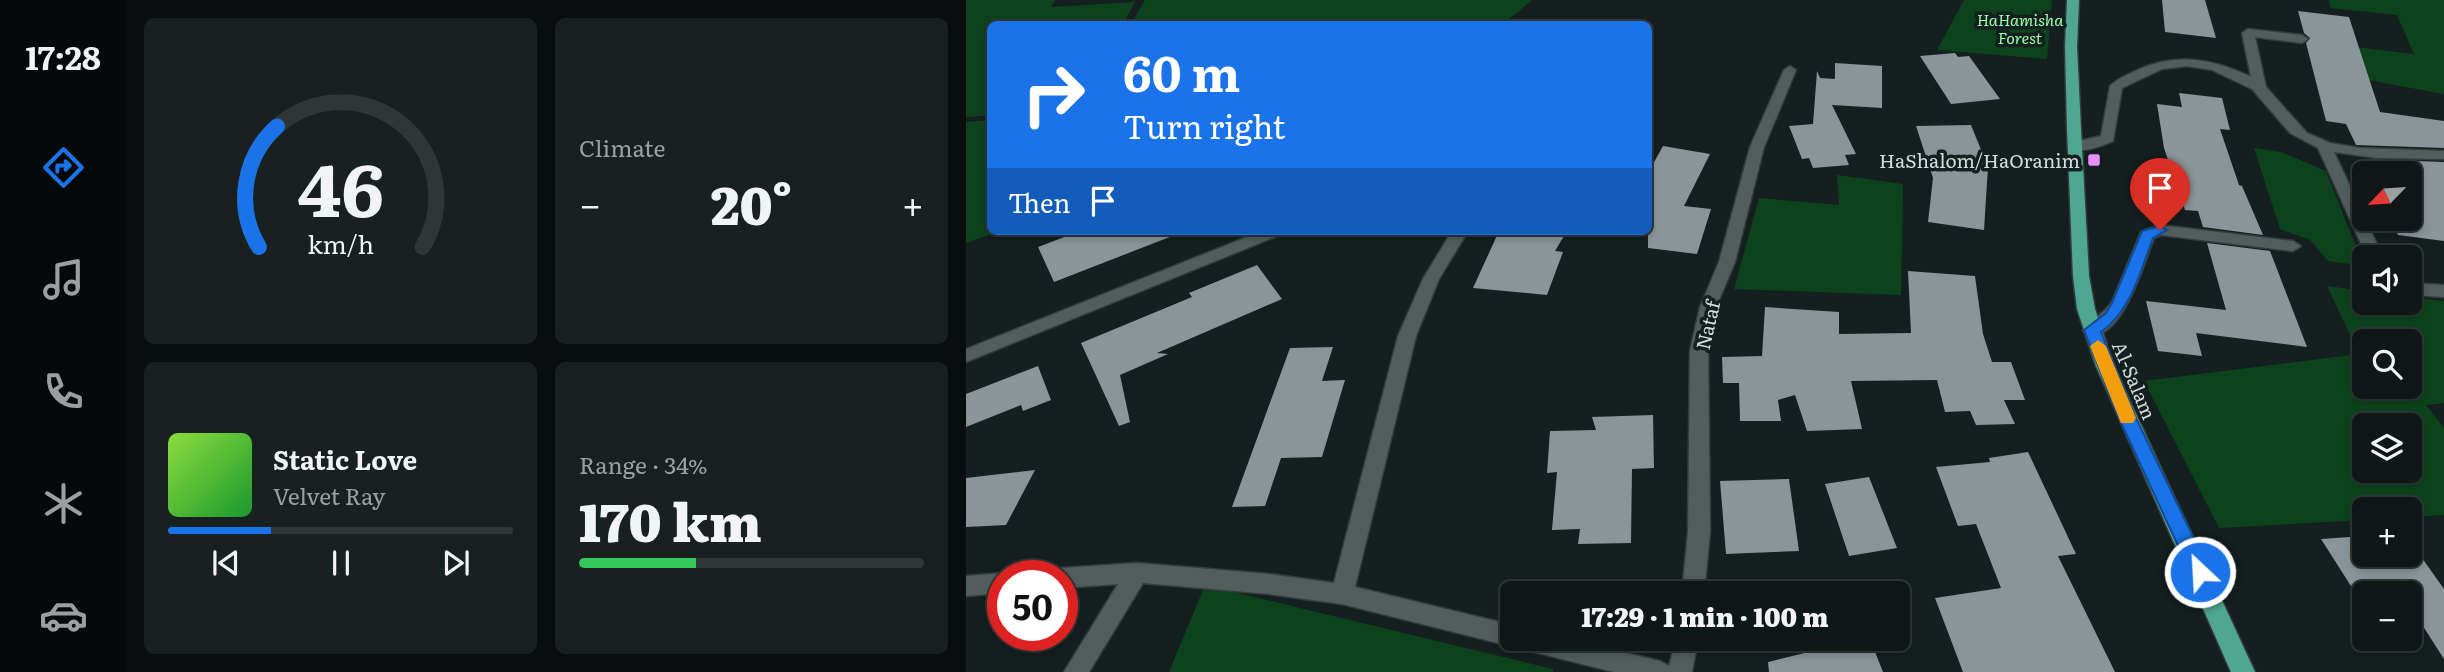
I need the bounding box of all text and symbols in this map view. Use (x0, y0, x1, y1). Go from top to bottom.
park label: HaHamisha Forest (1977, 7, 2064, 49)
text: 17:28 (25, 32, 101, 80)
text: 60 m (1123, 34, 1240, 107)
icon: right (1008, 49, 1099, 140)
text: Turn right (1123, 101, 1285, 149)
text: Climate (579, 130, 665, 164)
text: 46 (297, 131, 384, 239)
icon: directions (39, 143, 88, 192)
place label: HaShalom/HaOranim (1879, 146, 2080, 174)
marker: HaShalom/HaOranim (2086, 152, 2102, 168)
pin (2130, 158, 2190, 230)
north arrow (2352, 161, 2422, 231)
map controls (2352, 161, 2422, 651)
text: 20° (711, 164, 792, 241)
icon: arrive (2141, 169, 2179, 207)
text: − (579, 174, 601, 231)
text: + (902, 174, 924, 231)
text: Then (1008, 182, 1070, 221)
icon: arrive (1084, 182, 1122, 220)
text: km/h (307, 225, 374, 262)
button: sound (2352, 245, 2422, 315)
icon: music (39, 255, 88, 304)
street label: Nataf (1688, 296, 1727, 352)
button: search (2352, 329, 2422, 399)
street label: Al-Salam (2106, 336, 2164, 424)
icon: phone (39, 367, 88, 416)
button: layers (2352, 413, 2422, 483)
text: Static Love (273, 439, 417, 478)
text: Range · 34% (579, 447, 708, 481)
text: Velvet Ray (273, 478, 385, 512)
icon: climate (39, 479, 88, 528)
text: 170 km (579, 481, 762, 558)
button: + (2352, 497, 2422, 567)
position arrow (2163, 535, 2237, 609)
icon: previous (207, 544, 245, 582)
icon: pause (322, 544, 360, 582)
icon: next (437, 544, 475, 582)
speed limit sign: 50 (987, 560, 1078, 651)
button: − (2352, 581, 2422, 651)
icon: car (39, 591, 88, 640)
text: 17:29 · 1 min · 100 m (1581, 596, 1829, 635)

